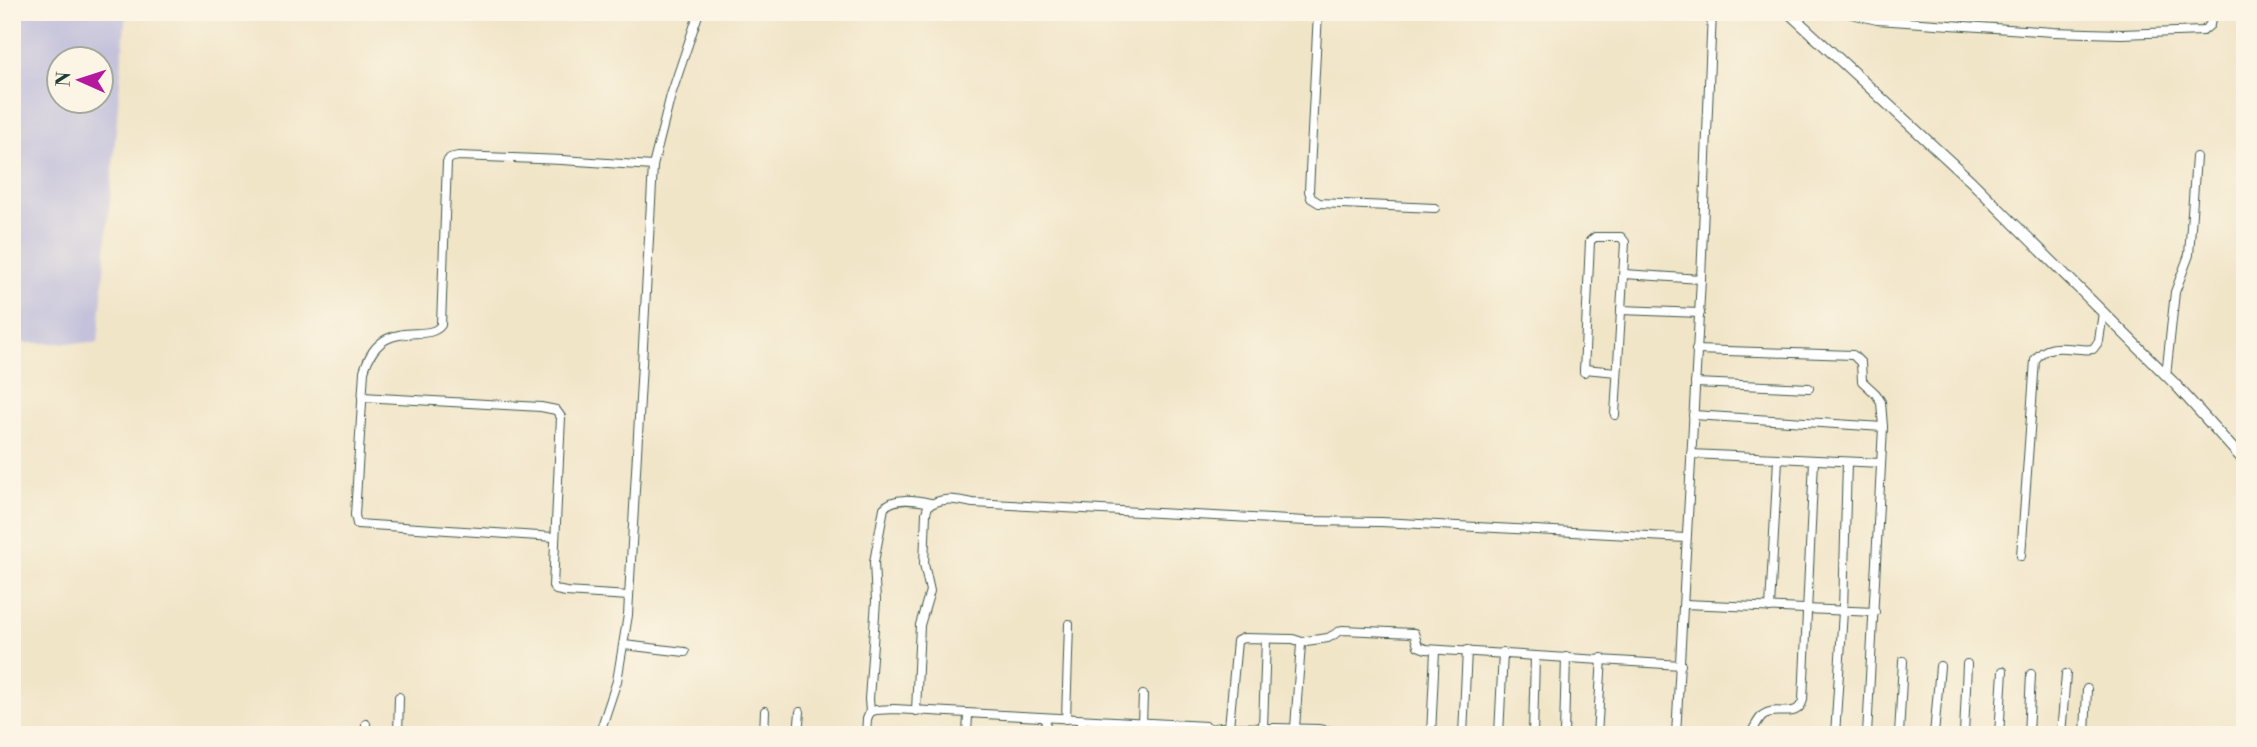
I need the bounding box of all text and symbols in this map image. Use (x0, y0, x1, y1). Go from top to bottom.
north arrow (46, 46, 116, 116)
text: N (52, 71, 76, 87)

